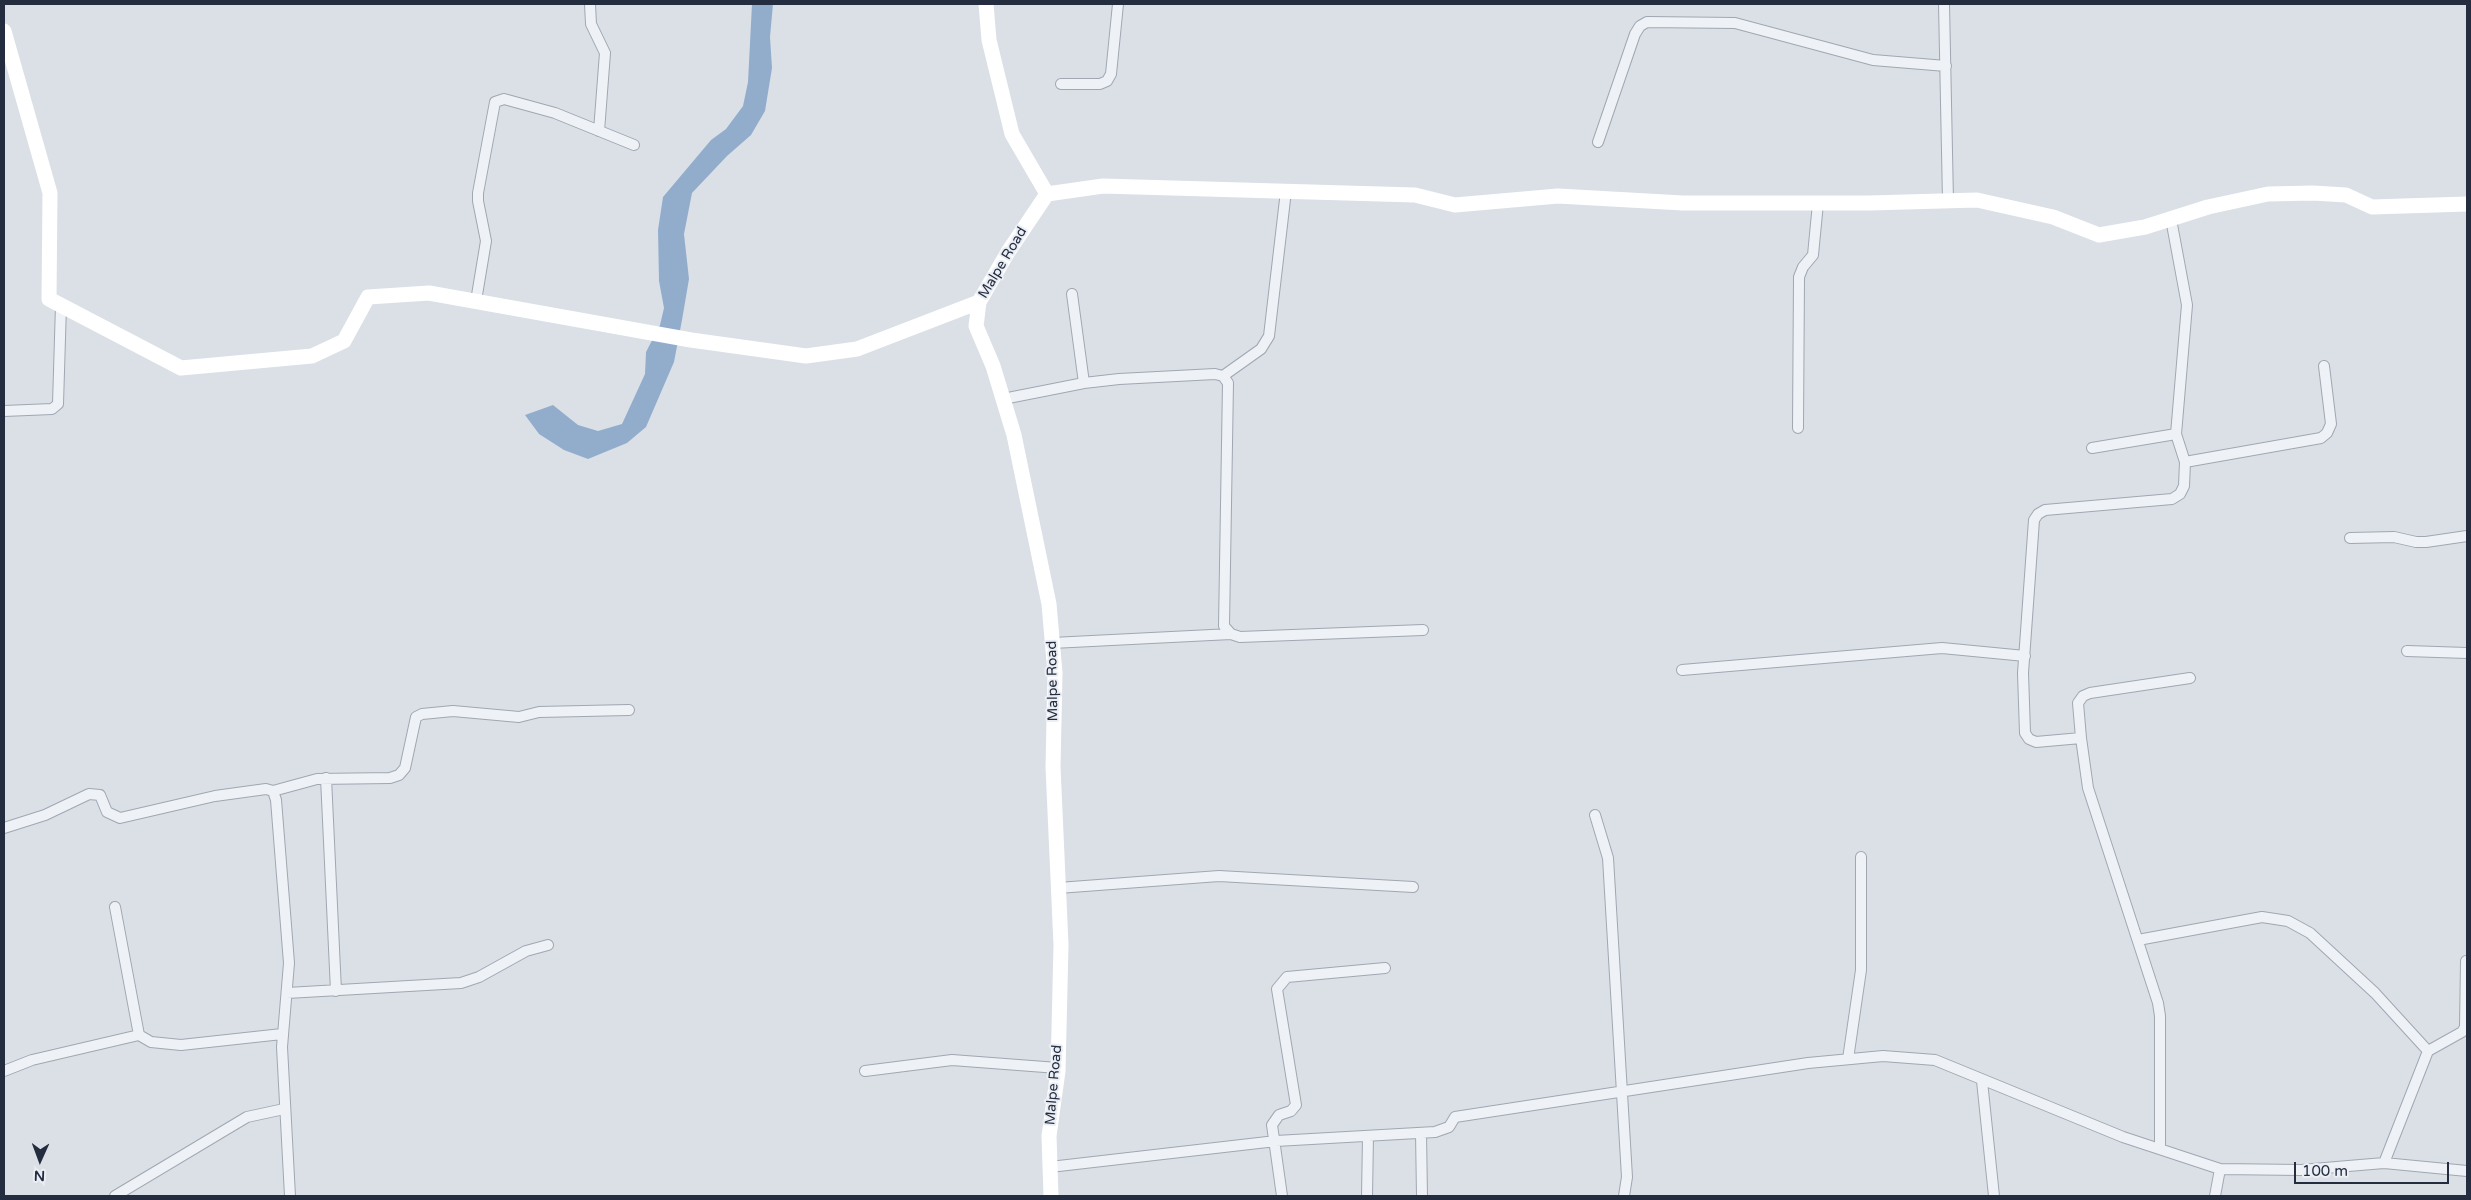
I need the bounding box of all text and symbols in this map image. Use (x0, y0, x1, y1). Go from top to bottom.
street label: Malpe Road (975, 224, 1031, 302)
street label: Malpe Road (1044, 641, 1062, 721)
street label: Malpe Road (1042, 1044, 1066, 1126)
north arrow (15, 1135, 65, 1185)
scale bar (2296, 1152, 2451, 1184)
text: 100 m (2302, 1162, 2348, 1180)
text: N (34, 1167, 45, 1184)

